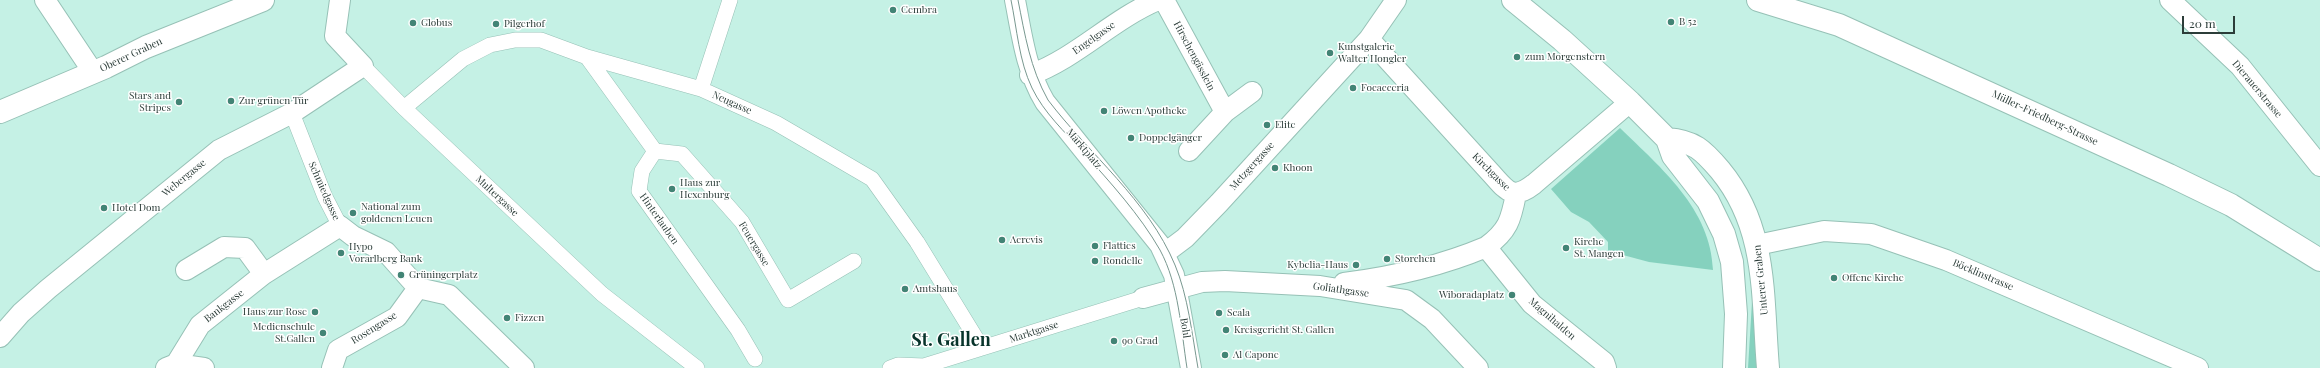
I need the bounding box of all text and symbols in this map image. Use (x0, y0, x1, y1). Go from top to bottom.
place label: Cembra (901, 4, 937, 16)
marker: Cembra (888, 5, 898, 15)
scale bar (2184, 8, 2237, 34)
text: 20 m (2189, 15, 2216, 31)
place label: B 52 (1679, 16, 1697, 28)
place label: Globus (421, 17, 452, 29)
marker: B 52 (1666, 17, 1676, 27)
marker: Globus (408, 18, 418, 28)
place label: Pilgerhof (504, 18, 545, 30)
marker: Pilgerhof (491, 19, 501, 29)
street label: Engelgasse (1070, 19, 1118, 57)
street label: Hirschengässlein (1171, 19, 1217, 93)
street label: Oberer Graben (98, 35, 164, 75)
place label: Kunstgalerie Walter Hongler (1338, 41, 1406, 64)
marker: Kunstgalerie Walter Hongler (1325, 48, 1335, 58)
place label: zum Morgenstern (1525, 51, 1605, 63)
marker: zum Morgenstern (1512, 52, 1522, 62)
street label: Dierauerstrasse (2229, 58, 2285, 120)
place label: Focacceria (1361, 82, 1409, 94)
marker: Focacceria (1348, 83, 1358, 93)
street label: Müller-Friedberg-Strasse (1990, 88, 2100, 148)
street label: Neugasse (710, 89, 754, 117)
place label: Stars and Stripes (129, 90, 171, 114)
place label: Zur grünen Tür (239, 95, 308, 107)
marker: Zur grünen Tür (226, 96, 236, 106)
marker: Stars and Stripes (174, 97, 184, 107)
place label: Löwen Apotheke (1112, 105, 1187, 117)
marker: Löwen Apotheke (1099, 106, 1109, 116)
place label: Elite (1275, 119, 1295, 131)
marker: Elite (1262, 120, 1272, 130)
street label: Marktplatz (1064, 126, 1104, 172)
place label: Doppelgänger (1139, 132, 1202, 144)
marker: Doppelgänger (1126, 133, 1136, 143)
street label: Metzgergasse (1227, 139, 1277, 193)
street label: Kirchgasse (1470, 151, 1512, 193)
street label: Webergasse (160, 157, 208, 199)
street label: Schmiedgasse (306, 160, 342, 222)
place label: Khoon (1283, 162, 1312, 174)
marker: Khoon (1270, 163, 1280, 173)
street label: Multergasse (473, 173, 521, 219)
place label: Haus zur Hexenburg (680, 177, 730, 200)
marker: Haus zur Hexenburg (667, 184, 677, 194)
street label: Hinterlauben (637, 191, 681, 247)
place label: National zum goldenen Leuen (361, 201, 432, 224)
place label: Hotel Dom (112, 202, 160, 214)
marker: Hotel Dom (99, 203, 109, 213)
marker: National zum goldenen Leuen (348, 208, 358, 218)
street label: Feuergasse (736, 219, 772, 269)
place label: Acrevis (1010, 234, 1043, 246)
marker: Acrevis (997, 235, 1007, 245)
place label: Kirche St. Mangen (1574, 236, 1624, 260)
place label: Flatties (1103, 240, 1136, 252)
place label: Hypo Vorarlberg Bank (349, 241, 422, 264)
marker: Flatties (1090, 241, 1100, 251)
marker: Kirche St. Mangen (1561, 243, 1571, 253)
street label: Unterer Graben (1751, 244, 1771, 316)
marker: Hypo Vorarlberg Bank (336, 248, 346, 258)
place label: Storchen (1395, 253, 1435, 265)
marker: Storchen (1382, 254, 1392, 264)
place label: Rondelle (1103, 255, 1142, 267)
marker: Rondelle (1090, 256, 1100, 266)
street label: Böcklinstrasse (1951, 257, 2015, 293)
place label: Kybelia-Haus (1287, 259, 1348, 271)
marker: Kybelia-Haus (1351, 260, 1361, 270)
place label: Grüningerplatz (409, 269, 478, 281)
marker: Grüningerplatz (396, 270, 406, 280)
place label: Offene Kirche (1842, 272, 1904, 284)
marker: Offene Kirche (1829, 273, 1839, 283)
street label: Goliathgasse (1312, 280, 1370, 300)
place label: Amtshaus (913, 283, 957, 295)
marker: Amtshaus (900, 284, 910, 294)
street label: Bankgasse (202, 287, 246, 325)
place label: Wiboradaplatz (1439, 289, 1504, 301)
marker: Wiboradaplatz (1507, 290, 1517, 300)
street label: Magnihalden (1526, 295, 1578, 343)
place label: Haus zur Rose (243, 306, 307, 318)
marker: Haus zur Rose (310, 307, 320, 317)
place label: Scala (1227, 307, 1250, 319)
marker: Scala (1214, 308, 1224, 318)
street label: Rosengasse (349, 309, 399, 347)
place label: Fizzen (515, 312, 544, 324)
marker: Fizzen (502, 313, 512, 323)
street label: Bohl (1177, 317, 1193, 339)
street label: Marktgasse (1008, 318, 1060, 346)
place label: Medienschule St.Gallen (253, 321, 315, 344)
place label: Kreisgericht St. Gallen (1234, 324, 1334, 336)
marker: Kreisgericht St. Gallen (1221, 325, 1231, 335)
marker: Medienschule St.Gallen (318, 328, 328, 338)
district label: St. Gallen (911, 329, 991, 351)
place label: 90 Grad (1122, 335, 1158, 347)
marker: 90 Grad (1109, 336, 1119, 346)
place label: Al Capone (1233, 349, 1279, 361)
marker: Al Capone (1220, 350, 1230, 360)

